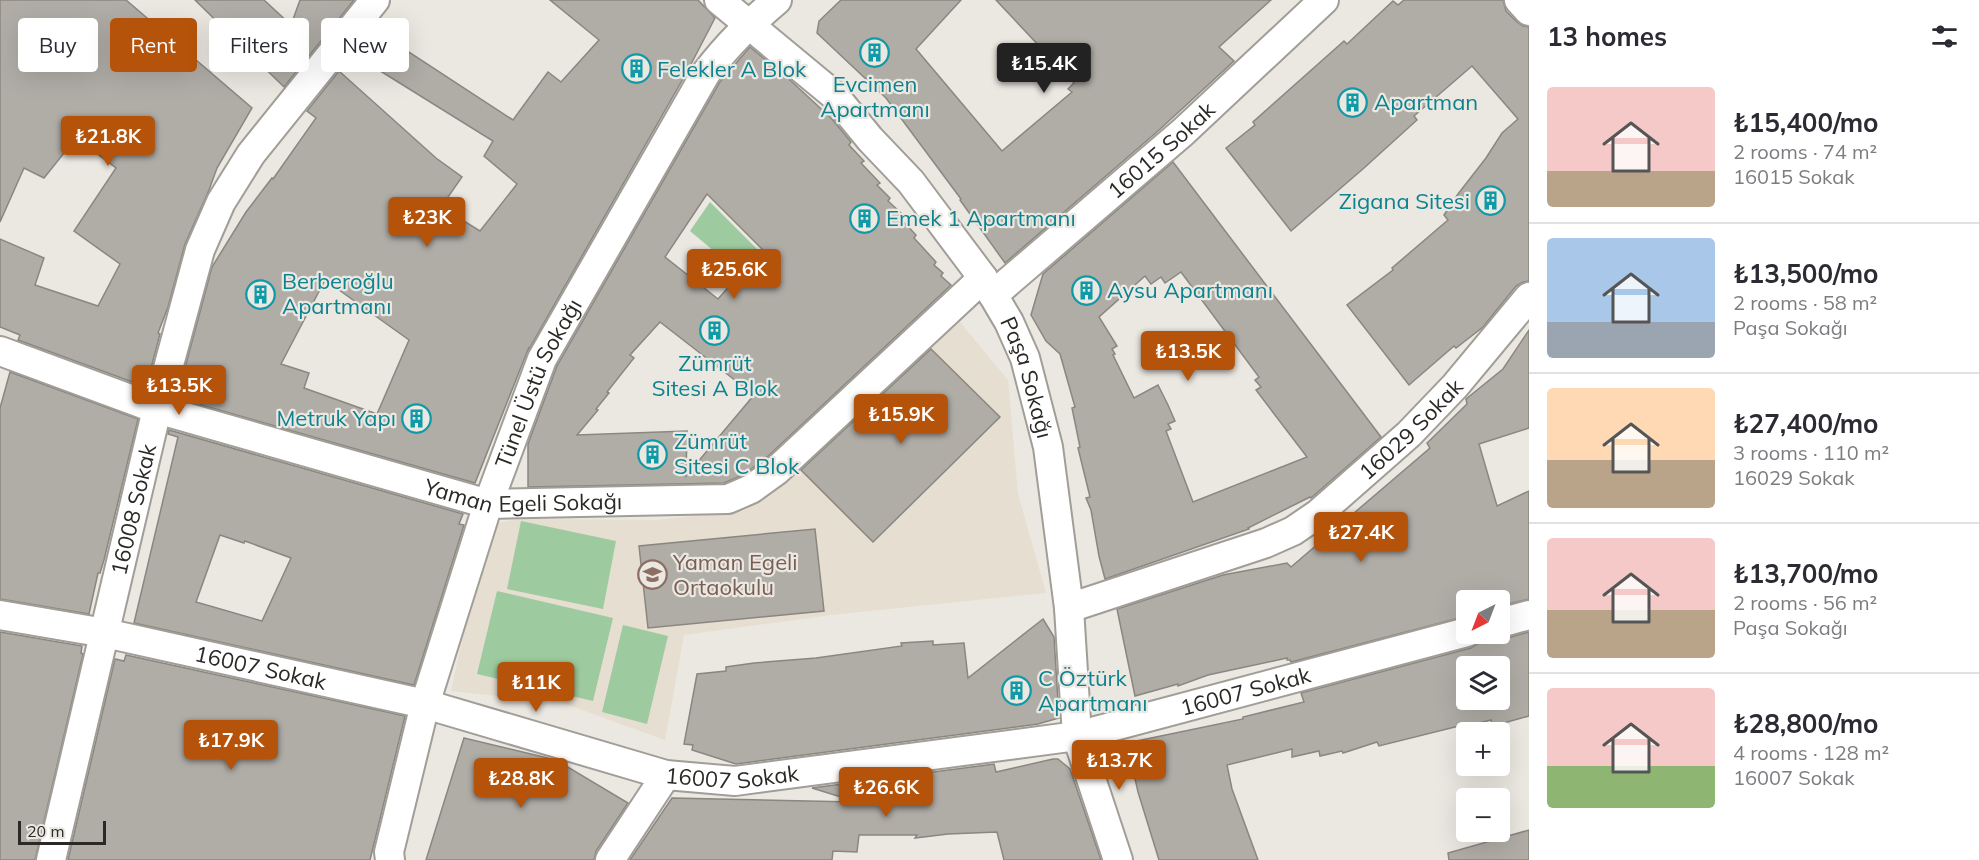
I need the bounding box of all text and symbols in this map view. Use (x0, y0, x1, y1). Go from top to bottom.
chip: Buy (18, 18, 98, 72)
chip: Rent (110, 18, 197, 72)
chip: Filters (209, 18, 309, 72)
chip: New (321, 18, 409, 72)
text: 13 homes (1547, 20, 1667, 53)
icon: filters (1928, 20, 1961, 53)
building icon: Evcimen Apartmanı (859, 36, 891, 68)
pin: ₺15.4K (995, 43, 1093, 94)
text: ₺15.4K (1011, 50, 1077, 75)
building icon: Felekler A Blok (620, 53, 652, 85)
place label: Felekler A Blok (657, 55, 807, 83)
place label: Evcimen Apartmanı (820, 70, 930, 123)
building icon: Apartman (1337, 86, 1369, 118)
place label: Apartman (1374, 88, 1478, 116)
street label: 16015 Sokak (1102, 95, 1221, 205)
text: ₺15,400/mo (1733, 106, 1878, 139)
icon: home (1595, 111, 1667, 183)
pin: ₺21.8K (59, 116, 157, 167)
text: ₺21.8K (75, 123, 141, 148)
text: 2 rooms · 74 m² (1733, 139, 1877, 164)
text: 16015 Sokak (1733, 164, 1855, 189)
building icon: Zigana Sitesi (1475, 185, 1507, 217)
place label: Zigana Sitesi (1339, 187, 1470, 215)
pin: ₺23K (391, 197, 463, 248)
building icon: Emek 1 Apartmanı (849, 202, 881, 234)
text: ₺23K (402, 204, 452, 229)
place label: Emek 1 Apartmanı (886, 204, 1076, 232)
pin: ₺25.6K (685, 249, 783, 300)
text: ₺25.6K (701, 256, 767, 281)
text: ₺13,500/mo (1733, 257, 1878, 290)
icon: home (1595, 262, 1667, 334)
place label: Berberoğlu Apartmanı (282, 267, 394, 320)
building icon: Aysu Apartmanı (1070, 274, 1102, 306)
place label: Aysu Apartmanı (1107, 276, 1273, 304)
building icon: Berberoğlu Apartmanı (245, 278, 277, 310)
text: 2 rooms · 58 m² (1733, 290, 1877, 315)
street label: Tünel Üstü Sokağı (489, 293, 588, 472)
street label: Paşa Sokağı (994, 312, 1059, 441)
building icon: Zümrüt Sitesi A Blok (699, 315, 731, 347)
text: Paşa Sokağı (1733, 315, 1848, 340)
pin: ₺13.5K (1139, 331, 1237, 382)
text: ₺13.5K (1155, 338, 1221, 363)
place label: Zümrüt Sitesi A Blok (652, 349, 779, 402)
pin: ₺13.5K (130, 365, 228, 416)
text: ₺13.5K (146, 372, 212, 397)
street label: 16029 Sokak (1353, 372, 1469, 486)
pin: ₺15.9K (852, 394, 950, 445)
text: ₺15.9K (868, 401, 934, 426)
building icon: Metruk Yapı (401, 402, 433, 434)
place label: Metruk Yapı (276, 404, 396, 432)
text: ₺27,400/mo (1733, 407, 1878, 440)
icon: home (1595, 412, 1667, 484)
place label: Zümrüt Sitesi C Blok (674, 427, 800, 480)
building icon: Zümrüt Sitesi C Blok (637, 438, 669, 470)
text: 3 rooms · 110 m² (1733, 440, 1889, 465)
street label: 16008 Sokak (104, 441, 162, 578)
text: 16029 Sokak (1733, 465, 1855, 490)
street label: Yaman Egeli Sokağı (420, 472, 622, 519)
pin: ₺27.4K (1312, 512, 1410, 563)
text: ₺27.4K (1328, 519, 1394, 544)
place label: Yaman Egeli Ortaokulu (672, 548, 798, 601)
text: ₺13,700/mo (1733, 557, 1878, 590)
school or university icon: Yaman Egeli Ortaokulu (636, 559, 668, 591)
icon: home (1595, 562, 1667, 634)
north arrow (1456, 590, 1510, 644)
map controls (1456, 590, 1510, 842)
text: 2 rooms · 56 m² (1733, 590, 1877, 615)
text: Paşa Sokağı (1733, 615, 1848, 640)
street label: 16007 Sokak (192, 639, 330, 696)
button: layers (1456, 656, 1510, 710)
street label: 16007 Sokak (1177, 660, 1314, 722)
pin: ₺11K (500, 662, 572, 713)
place label: C Öztürk Apartmanı (1038, 664, 1147, 717)
text: ₺11K (511, 669, 561, 694)
building icon: C Öztürk Apartmanı (1001, 675, 1033, 707)
text: ₺28,800/mo (1733, 707, 1878, 740)
icon: home (1595, 712, 1667, 784)
pin: ₺17.9K (182, 720, 280, 771)
button: + (1456, 722, 1510, 776)
text: ₺17.9K (198, 727, 264, 752)
pin: ₺13.7K (1070, 740, 1168, 791)
text: 4 rooms · 128 m² (1733, 740, 1889, 765)
text: ₺13.7K (1086, 747, 1152, 772)
pin: ₺28.8K (472, 758, 570, 809)
street label: 16007 Sokak (664, 759, 801, 795)
text: ₺28.8K (488, 765, 554, 790)
text: 16007 Sokak (1733, 765, 1855, 790)
pin: ₺26.6K (837, 767, 935, 818)
text: ₺26.6K (853, 774, 919, 799)
button: − (1456, 788, 1510, 842)
scale bar (18, 818, 106, 846)
text: 20 m (27, 821, 64, 841)

